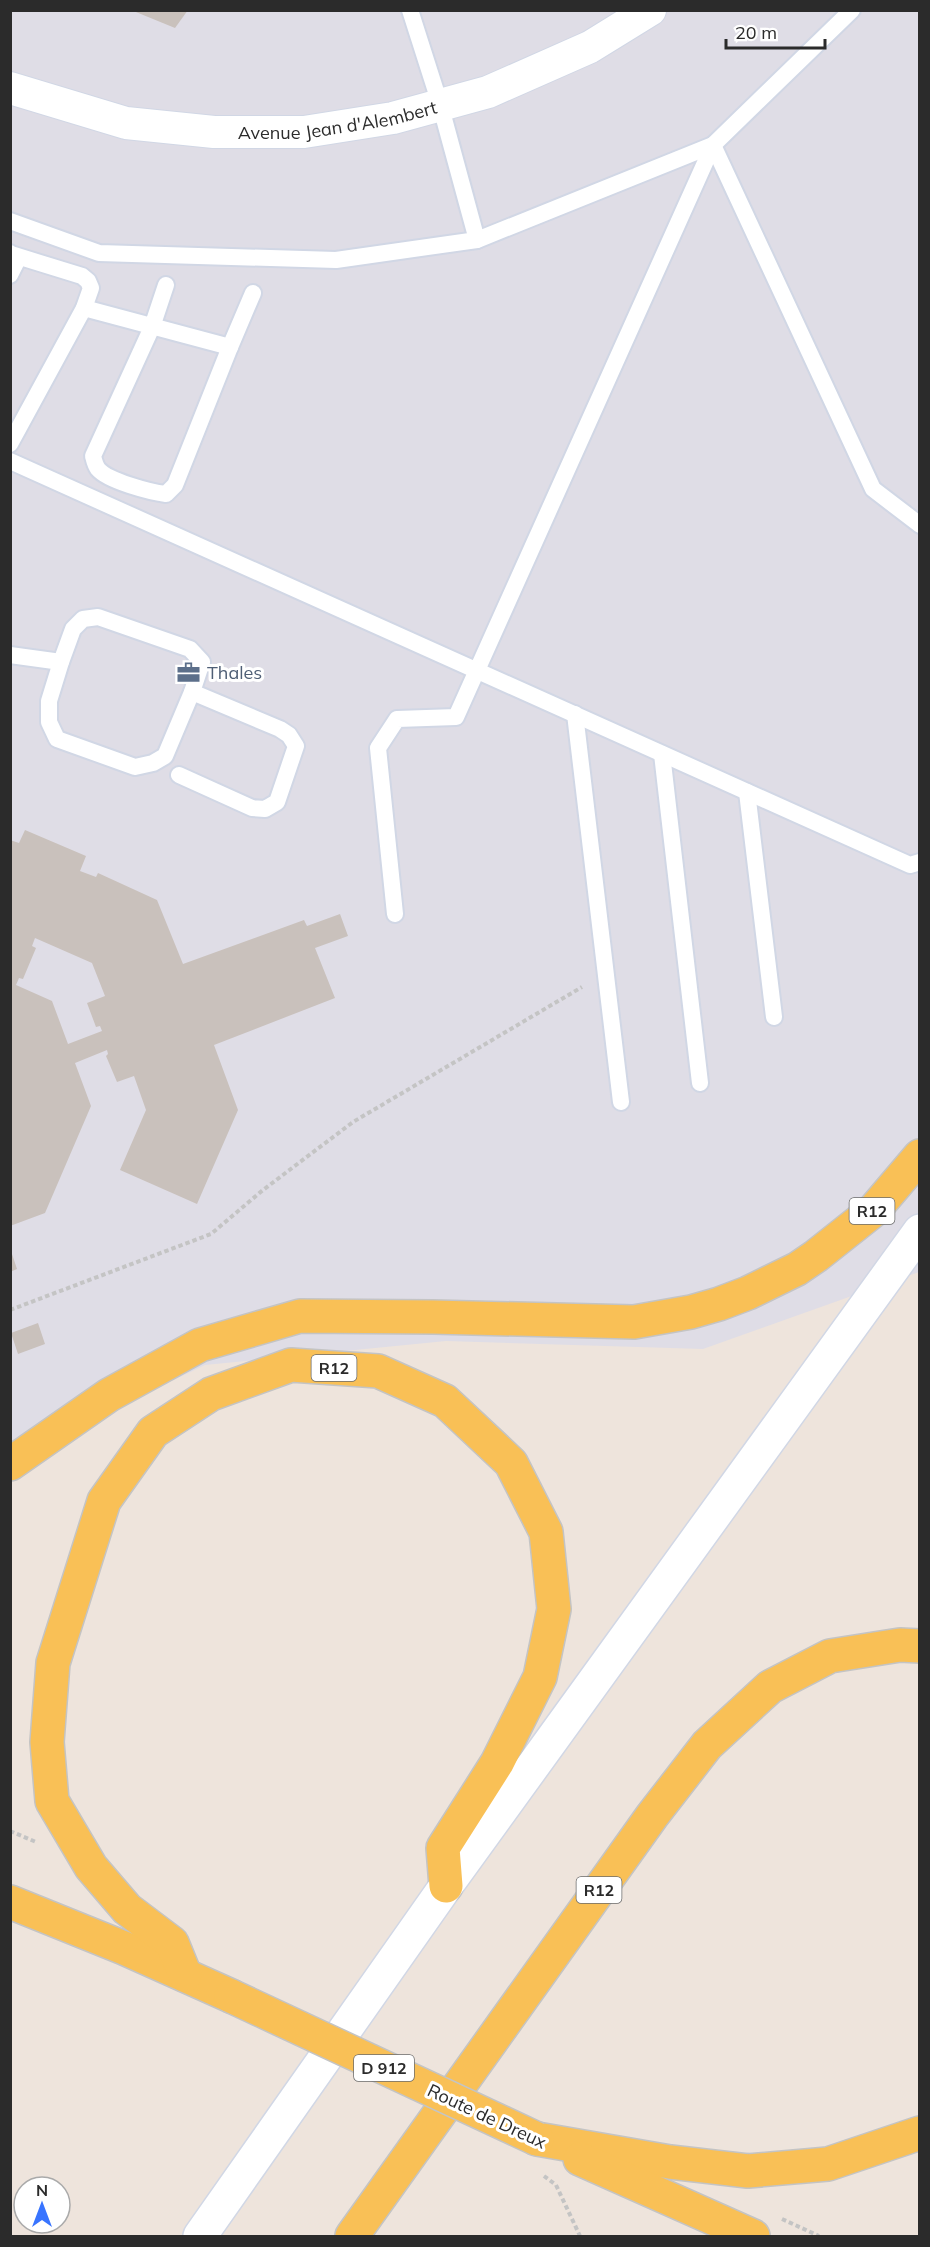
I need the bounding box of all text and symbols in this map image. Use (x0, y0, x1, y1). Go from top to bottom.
scale bar (726, 12, 825, 50)
text: 20 m (735, 21, 777, 44)
street label: Avenue Jean d'Alembert (238, 95, 439, 144)
office icon: Thales (176, 659, 202, 685)
place label: Thales (207, 661, 262, 684)
road number: R12 (850, 1198, 894, 1224)
road number: R12 (312, 1355, 356, 1381)
road number: R12 (576, 1877, 622, 1903)
road number: D 912 (354, 2055, 414, 2081)
street label: Route de Dreux (424, 2078, 550, 2154)
north arrow (12, 2175, 72, 2235)
text: N (36, 2180, 48, 2200)

